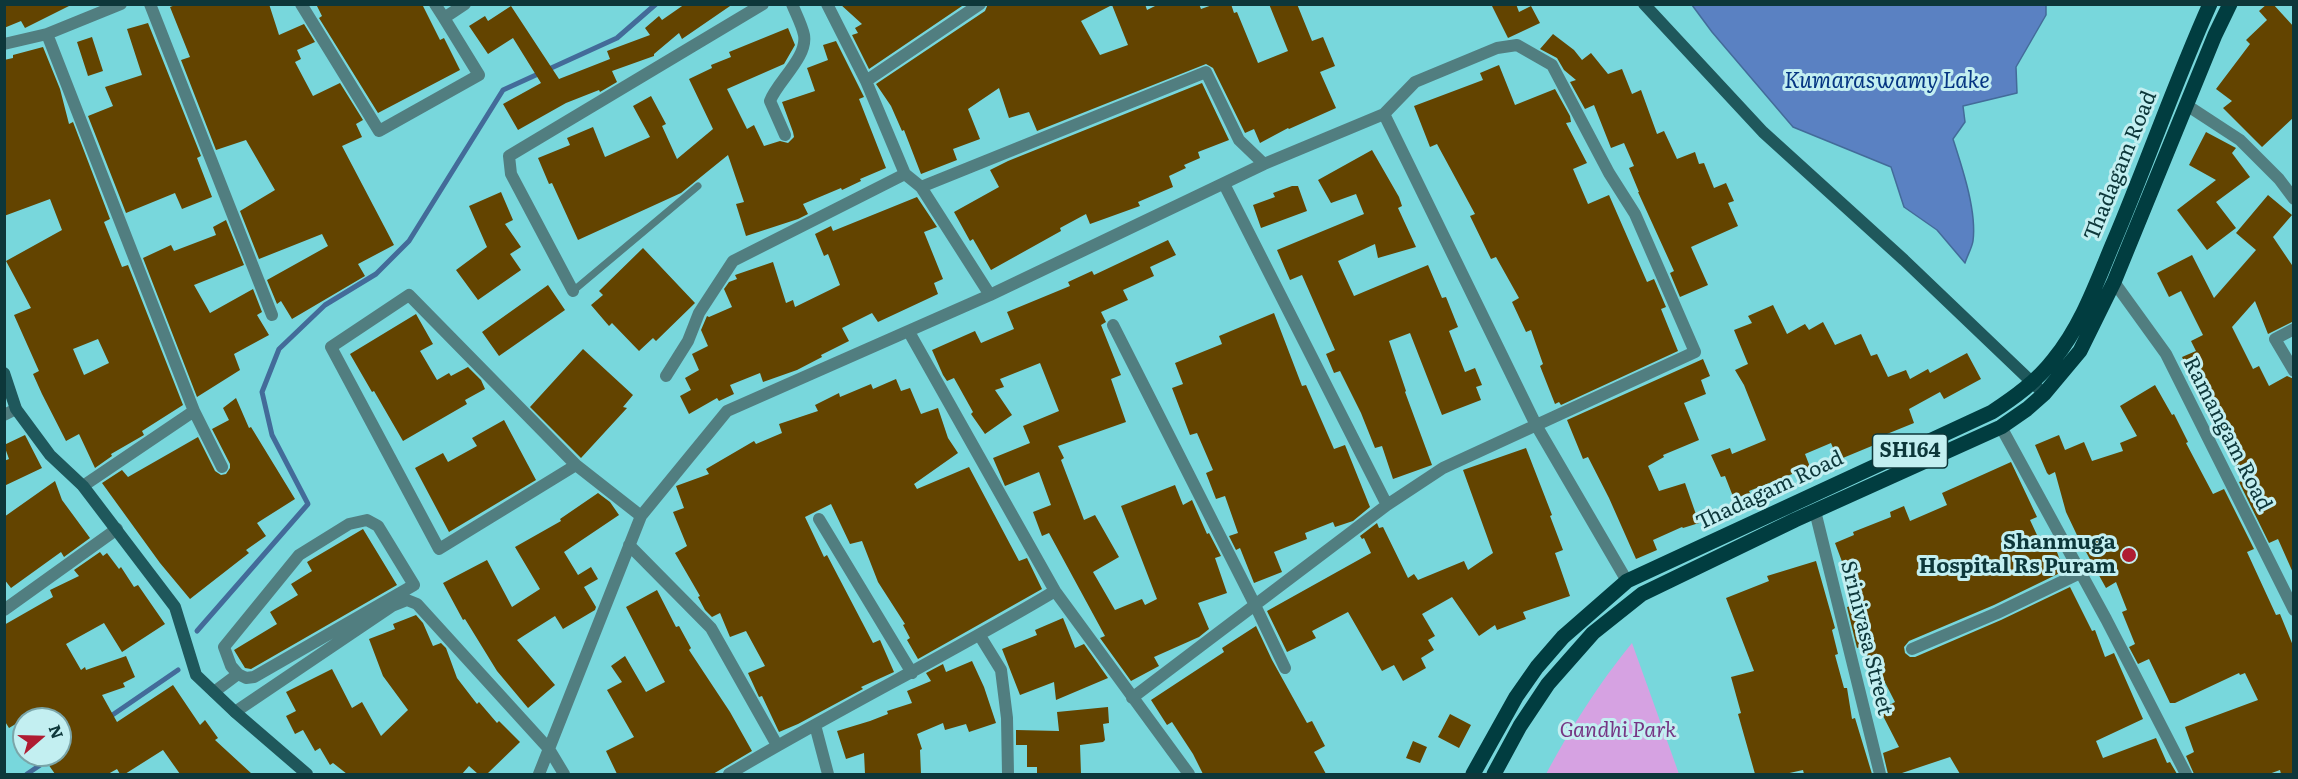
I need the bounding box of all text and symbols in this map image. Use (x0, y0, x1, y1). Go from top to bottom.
water label: Kumaraswamy Lake (1784, 69, 1990, 95)
street label: Thadagam Road (2079, 87, 2163, 245)
street label: Ramangam Road (2177, 353, 2277, 515)
road number: SH164 (1872, 434, 1948, 468)
street label: Thadagam Road (1692, 446, 1848, 536)
place label: Shanmuga Hospital Rs Puram (1919, 530, 2116, 580)
marker: Shanmuga Hospital Rs Puram (2120, 546, 2138, 564)
street label: Srinivasa Street (1835, 558, 1897, 718)
north arrow (12, 707, 72, 767)
park label: Gandhi Park (1559, 718, 1677, 744)
text: N (43, 721, 71, 742)

